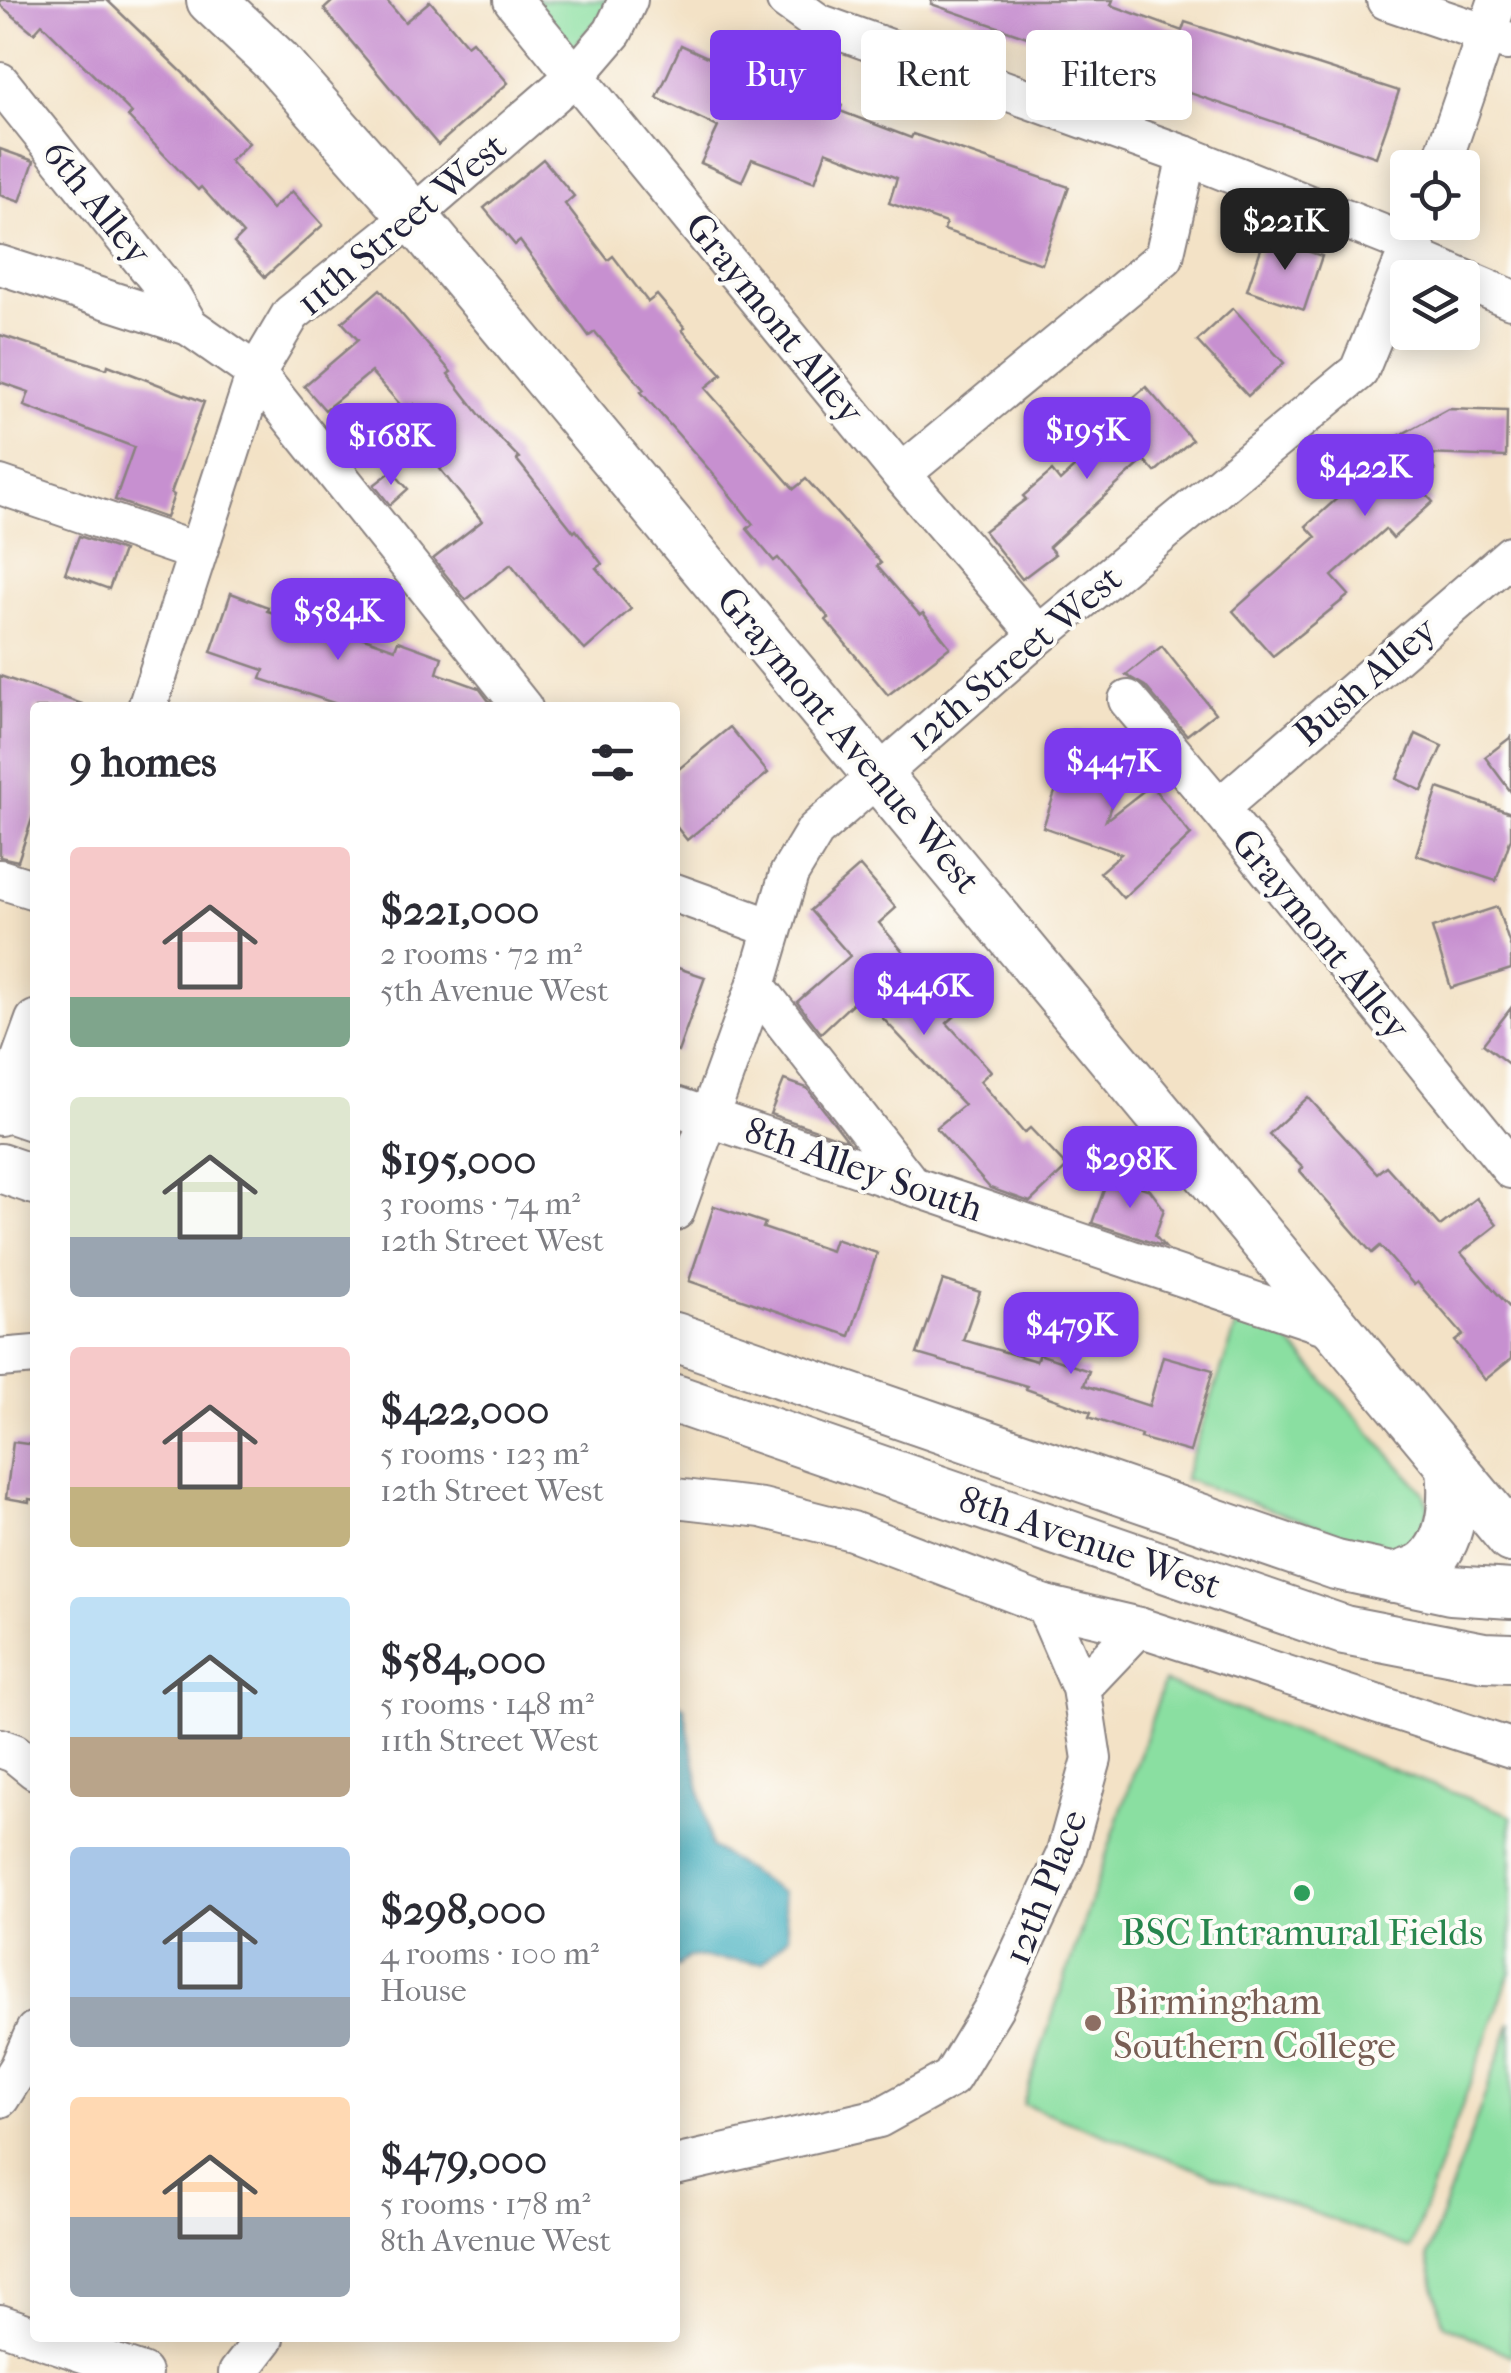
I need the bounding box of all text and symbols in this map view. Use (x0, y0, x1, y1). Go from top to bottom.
chip: Buy (710, 30, 841, 120)
chip: Rent (861, 30, 1006, 120)
chip: Filters (1026, 30, 1192, 120)
street label: 11th Street West (287, 123, 516, 325)
street label: 6th Alley (33, 131, 162, 275)
map controls (1390, 150, 1480, 350)
button: locate (1390, 150, 1480, 240)
pin: $221K (1215, 188, 1355, 273)
text: $221K (1242, 202, 1328, 239)
street label: Graymont Alley (676, 204, 874, 434)
button: layers (1390, 260, 1480, 350)
pin: $195K (1017, 397, 1157, 482)
pin: $168K (321, 403, 461, 488)
text: $195K (1046, 411, 1128, 448)
text: $168K (348, 417, 434, 454)
pin: $422K (1295, 434, 1435, 519)
text: $422K (1319, 448, 1411, 485)
street label: 12th Street West (898, 555, 1131, 761)
pin: $584K (268, 578, 408, 663)
street label: Graymont Avenue West (707, 578, 990, 903)
text: $584K (293, 592, 383, 629)
street label: Bush Alley (1285, 606, 1447, 755)
pin: $447K (1043, 728, 1183, 813)
icon: filters (585, 735, 640, 790)
text: 9 homes (70, 738, 217, 787)
text: $447K (1066, 742, 1160, 779)
street label: Graymont Alley (1222, 820, 1420, 1050)
text: $221,000 (380, 886, 540, 935)
icon: home (150, 887, 270, 1007)
text: 2 rooms · 72 m² (380, 935, 582, 972)
pin: $446K (854, 953, 994, 1038)
text: $446K (876, 967, 972, 1004)
text: 5th Avenue West (380, 972, 609, 1009)
street label: 8th Alley South (739, 1108, 989, 1231)
pin: $298K (1060, 1126, 1200, 1211)
text: $195,000 (380, 1136, 537, 1185)
icon: home (150, 1137, 270, 1257)
text: $298K (1085, 1140, 1175, 1177)
text: 3 rooms · 74 m² (380, 1185, 580, 1222)
text: 12th Street West (380, 1222, 604, 1259)
pin: $479K (1001, 1292, 1141, 1377)
text: $479K (1025, 1306, 1117, 1343)
text: $422,000 (380, 1386, 549, 1435)
icon: home (150, 1387, 270, 1507)
text: 5 rooms · 123 m² (380, 1435, 589, 1472)
text: 12th Street West (380, 1472, 604, 1509)
street label: 8th Avenue West (953, 1477, 1227, 1609)
text: $584,000 (380, 1636, 546, 1685)
icon: home (150, 1637, 270, 1757)
text: 5 rooms · 148 m² (380, 1685, 594, 1722)
text: 11th Street West (380, 1722, 599, 1759)
street label: 12th Place (994, 1803, 1097, 1971)
marker: BSC Intramural Fields (1291, 1882, 1313, 1904)
text: $298,000 (380, 1886, 546, 1935)
icon: home (150, 1887, 270, 2007)
place label: BSC Intramural Fields (1121, 1910, 1483, 1955)
text: 4 rooms · 100 m² (380, 1935, 599, 1972)
text: House (380, 1972, 467, 2009)
place label: Birmingham Southern College (1113, 1979, 1396, 2068)
marker: Birmingham Southern College (1082, 2012, 1104, 2034)
text: $479,000 (380, 2136, 547, 2185)
icon: home (150, 2137, 270, 2257)
text: 5 rooms · 178 m² (380, 2185, 590, 2222)
text: 8th Avenue West (380, 2222, 611, 2259)

